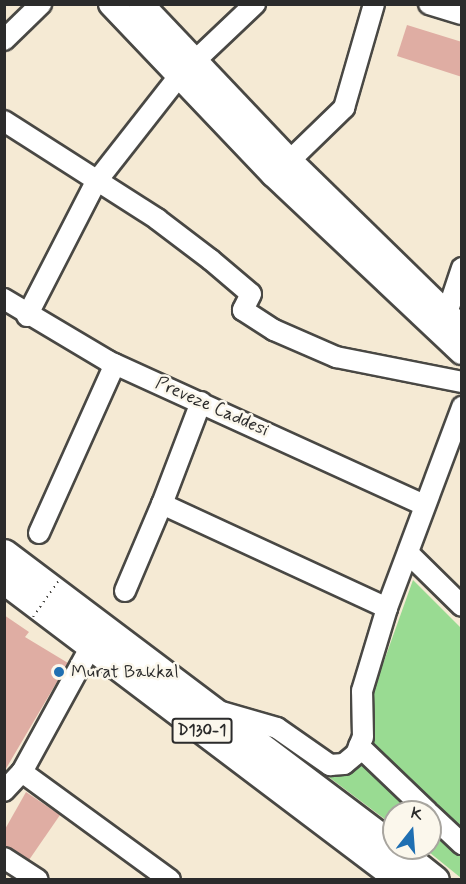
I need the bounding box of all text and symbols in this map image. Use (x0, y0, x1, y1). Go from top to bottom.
street label: Preveze Caddesi (150, 372, 274, 442)
place label: Murat Bakkal (71, 661, 177, 683)
marker: Murat Bakkal (52, 665, 66, 679)
road number: D130-1 (170, 718, 234, 744)
north arrow (382, 800, 442, 860)
text: K (408, 803, 425, 826)

